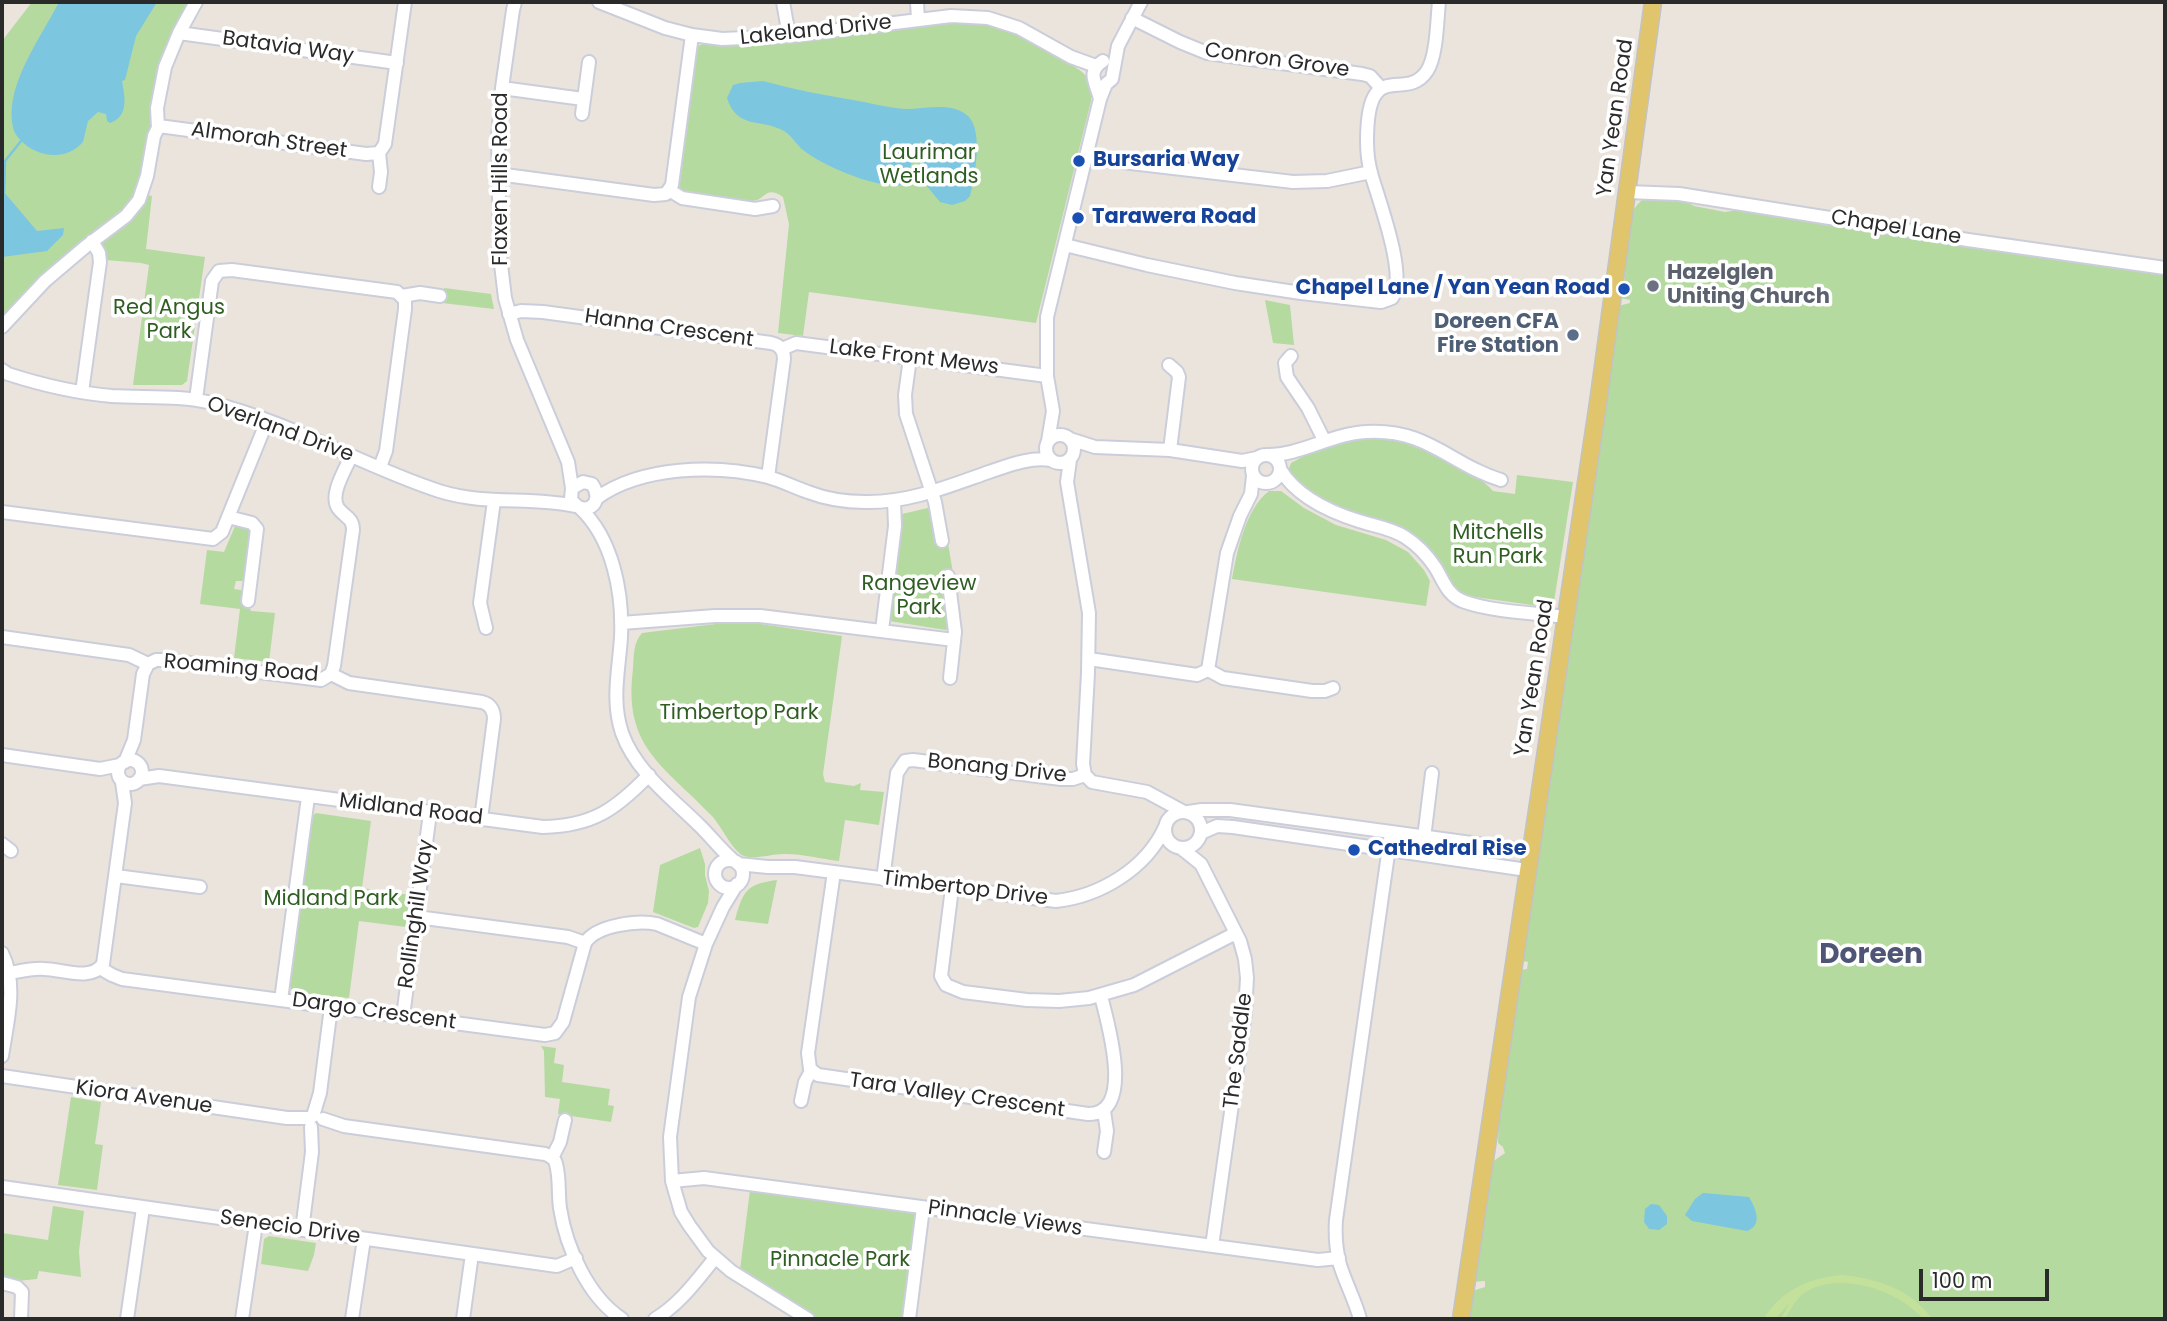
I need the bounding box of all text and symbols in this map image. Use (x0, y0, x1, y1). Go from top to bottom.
street label: Lakeland Drive (739, 11, 893, 51)
street label: Batavia Way (221, 26, 355, 70)
street label: Conron Grove (1203, 38, 1351, 84)
street label: Yan Yean Road (1592, 38, 1640, 198)
street label: Flaxen Hills Road (489, 92, 515, 266)
street label: Almorah Street (190, 118, 348, 164)
park label: Laurimar Wetlands (879, 141, 979, 191)
place label: Bursaria Way (1093, 148, 1239, 174)
marker: Bursaria Way (1071, 153, 1087, 169)
place label: Tarawera Road (1092, 205, 1256, 231)
street label: Chapel Lane (1829, 205, 1963, 251)
marker: Tarawera Road (1070, 210, 1086, 226)
place label: Hazelglen Uniting Church (1667, 261, 1830, 311)
place label: Chapel Lane / Yan Yean Road (1296, 276, 1610, 302)
marker: Hazelglen Uniting Church (1645, 278, 1661, 294)
marker: Chapel Lane / Yan Yean Road (1616, 281, 1632, 297)
park label: Red Angus Park (113, 296, 225, 346)
street label: Hanna Crescent (583, 305, 755, 353)
place label: Doreen CFA Fire Station (1434, 310, 1559, 360)
marker: Doreen CFA Fire Station (1565, 327, 1581, 343)
street label: Lake Front Mews (828, 335, 1000, 381)
street label: Overland Drive (203, 392, 357, 468)
park label: Mitchells Run Park (1452, 521, 1544, 571)
park label: Rangeview Park (862, 572, 976, 622)
street label: Yan Yean Road (1510, 598, 1560, 758)
street label: Roaming Road (163, 650, 319, 688)
park label: Timbertop Park (659, 701, 819, 727)
street label: Bonang Drive (926, 749, 1068, 789)
street label: Midland Road (338, 789, 484, 831)
place label: Cathedral Rise (1368, 837, 1527, 863)
street label: Rollinghill Way (394, 838, 440, 990)
marker: Cathedral Rise (1346, 842, 1362, 858)
street label: Timbertop Drive (881, 866, 1049, 912)
park label: Midland Park (263, 887, 399, 913)
district label: Doreen (1819, 939, 1923, 973)
street label: Dargo Crescent (291, 988, 457, 1036)
street label: The Saddle (1219, 992, 1259, 1110)
street label: Tara Valley Crescent (848, 1068, 1066, 1124)
street label: Kiora Avenue (74, 1076, 214, 1120)
street label: Pinnacle Views (926, 1196, 1084, 1242)
street label: Senecio Drive (218, 1206, 362, 1250)
park label: Pinnacle Park (770, 1248, 910, 1274)
scale bar (1922, 1254, 2052, 1298)
text: 100 m (1932, 1266, 1992, 1295)

